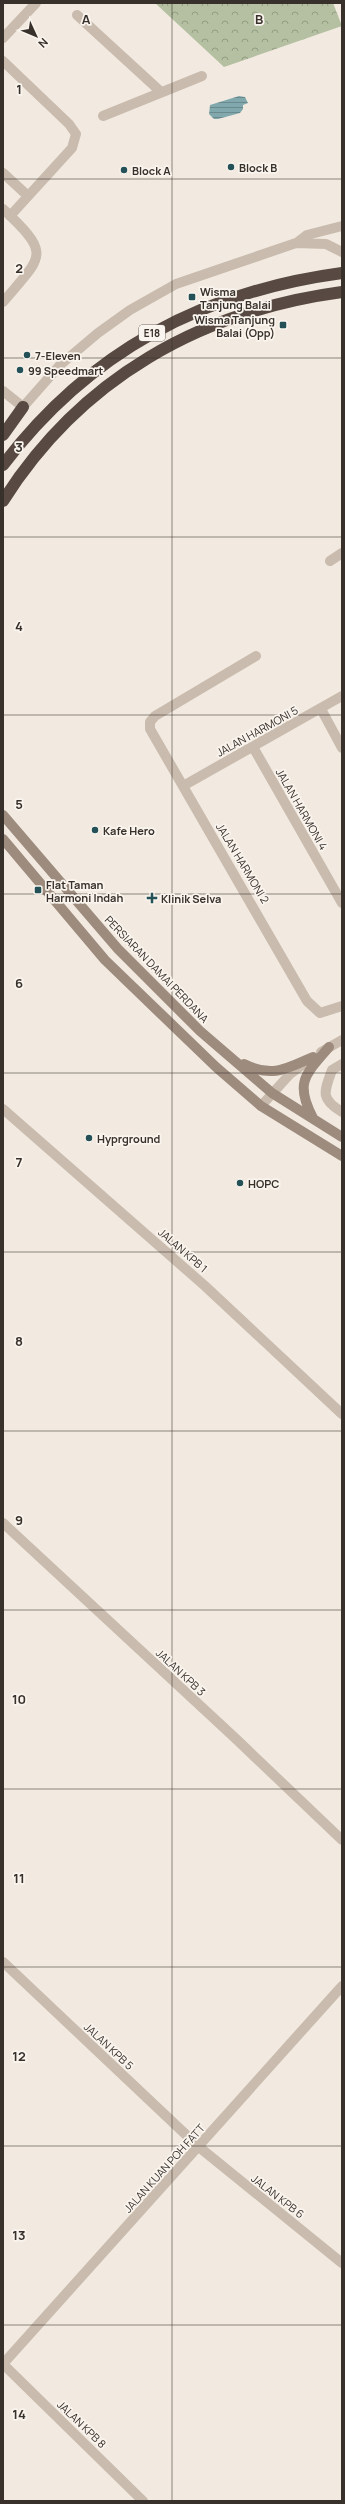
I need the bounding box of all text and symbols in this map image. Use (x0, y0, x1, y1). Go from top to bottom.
text: A (82, 10, 91, 28)
text: B (255, 10, 263, 28)
north arrow (16, 16, 56, 56)
text: N (35, 35, 52, 51)
text: 1 (16, 80, 22, 98)
place label: Block B (239, 160, 277, 175)
marker: Block B (226, 162, 236, 172)
place label: Block A (132, 163, 171, 178)
marker: Block A (119, 165, 129, 175)
text: 2 (15, 259, 23, 277)
place label: Wisma Tanjung Balai (200, 284, 271, 312)
marker: Wisma Tanjung Balai (187, 292, 197, 302)
place label: Wisma Tanjung Balai (Opp) (194, 312, 275, 340)
marker: Wisma Tanjung Balai (Opp) (278, 320, 288, 330)
road number: E18 (139, 325, 165, 341)
place label: 7-Eleven (35, 348, 81, 363)
marker: 7-Eleven (22, 350, 32, 360)
place label: 99 Speedmart (28, 363, 104, 378)
marker: 99 Speedmart (15, 365, 25, 375)
text: 3 (15, 438, 23, 456)
text: 4 (15, 617, 23, 635)
street label: JALAN HARMONI 5 (213, 702, 301, 760)
street label: JALAN HARMONI 4 (273, 766, 331, 852)
text: 5 (15, 795, 23, 813)
street label: JALAN HARMONI 2 (213, 820, 273, 906)
place label: Kafe Hero (103, 823, 155, 838)
marker: Kafe Hero (90, 825, 100, 835)
place label: Flat Taman Harmoni Indah (46, 877, 123, 905)
marker: Flat Taman Harmoni Indah (33, 885, 43, 895)
place label: Klinik Selva (161, 891, 221, 906)
marker: Klinik Selva (146, 892, 158, 904)
street label: PERSIARAN DAMAI PERDANA (102, 912, 212, 1026)
text: 6 (15, 974, 23, 992)
place label: Hyprground (97, 1131, 161, 1146)
marker: Hyprground (84, 1133, 94, 1143)
text: 7 (16, 1153, 23, 1171)
place label: HOPC (248, 1176, 279, 1191)
marker: HOPC (235, 1178, 245, 1188)
street label: JALAN KPB 1 (155, 1224, 211, 1276)
text: 8 (15, 1332, 23, 1350)
text: 9 (15, 1511, 23, 1529)
street label: JALAN KPB 3 (153, 1645, 209, 1699)
text: 10 (12, 1690, 26, 1708)
text: 11 (13, 1869, 25, 1887)
street label: JALAN KPB 5 (81, 2019, 137, 2073)
text: 12 (12, 2047, 26, 2065)
street label: JALAN KUAN POH FATT (120, 2120, 208, 2216)
street label: JALAN KPB 6 (249, 2171, 308, 2221)
text: 13 (12, 2226, 26, 2244)
street label: JALAN KPB 8 (54, 2397, 110, 2451)
text: 14 (12, 2405, 26, 2423)

